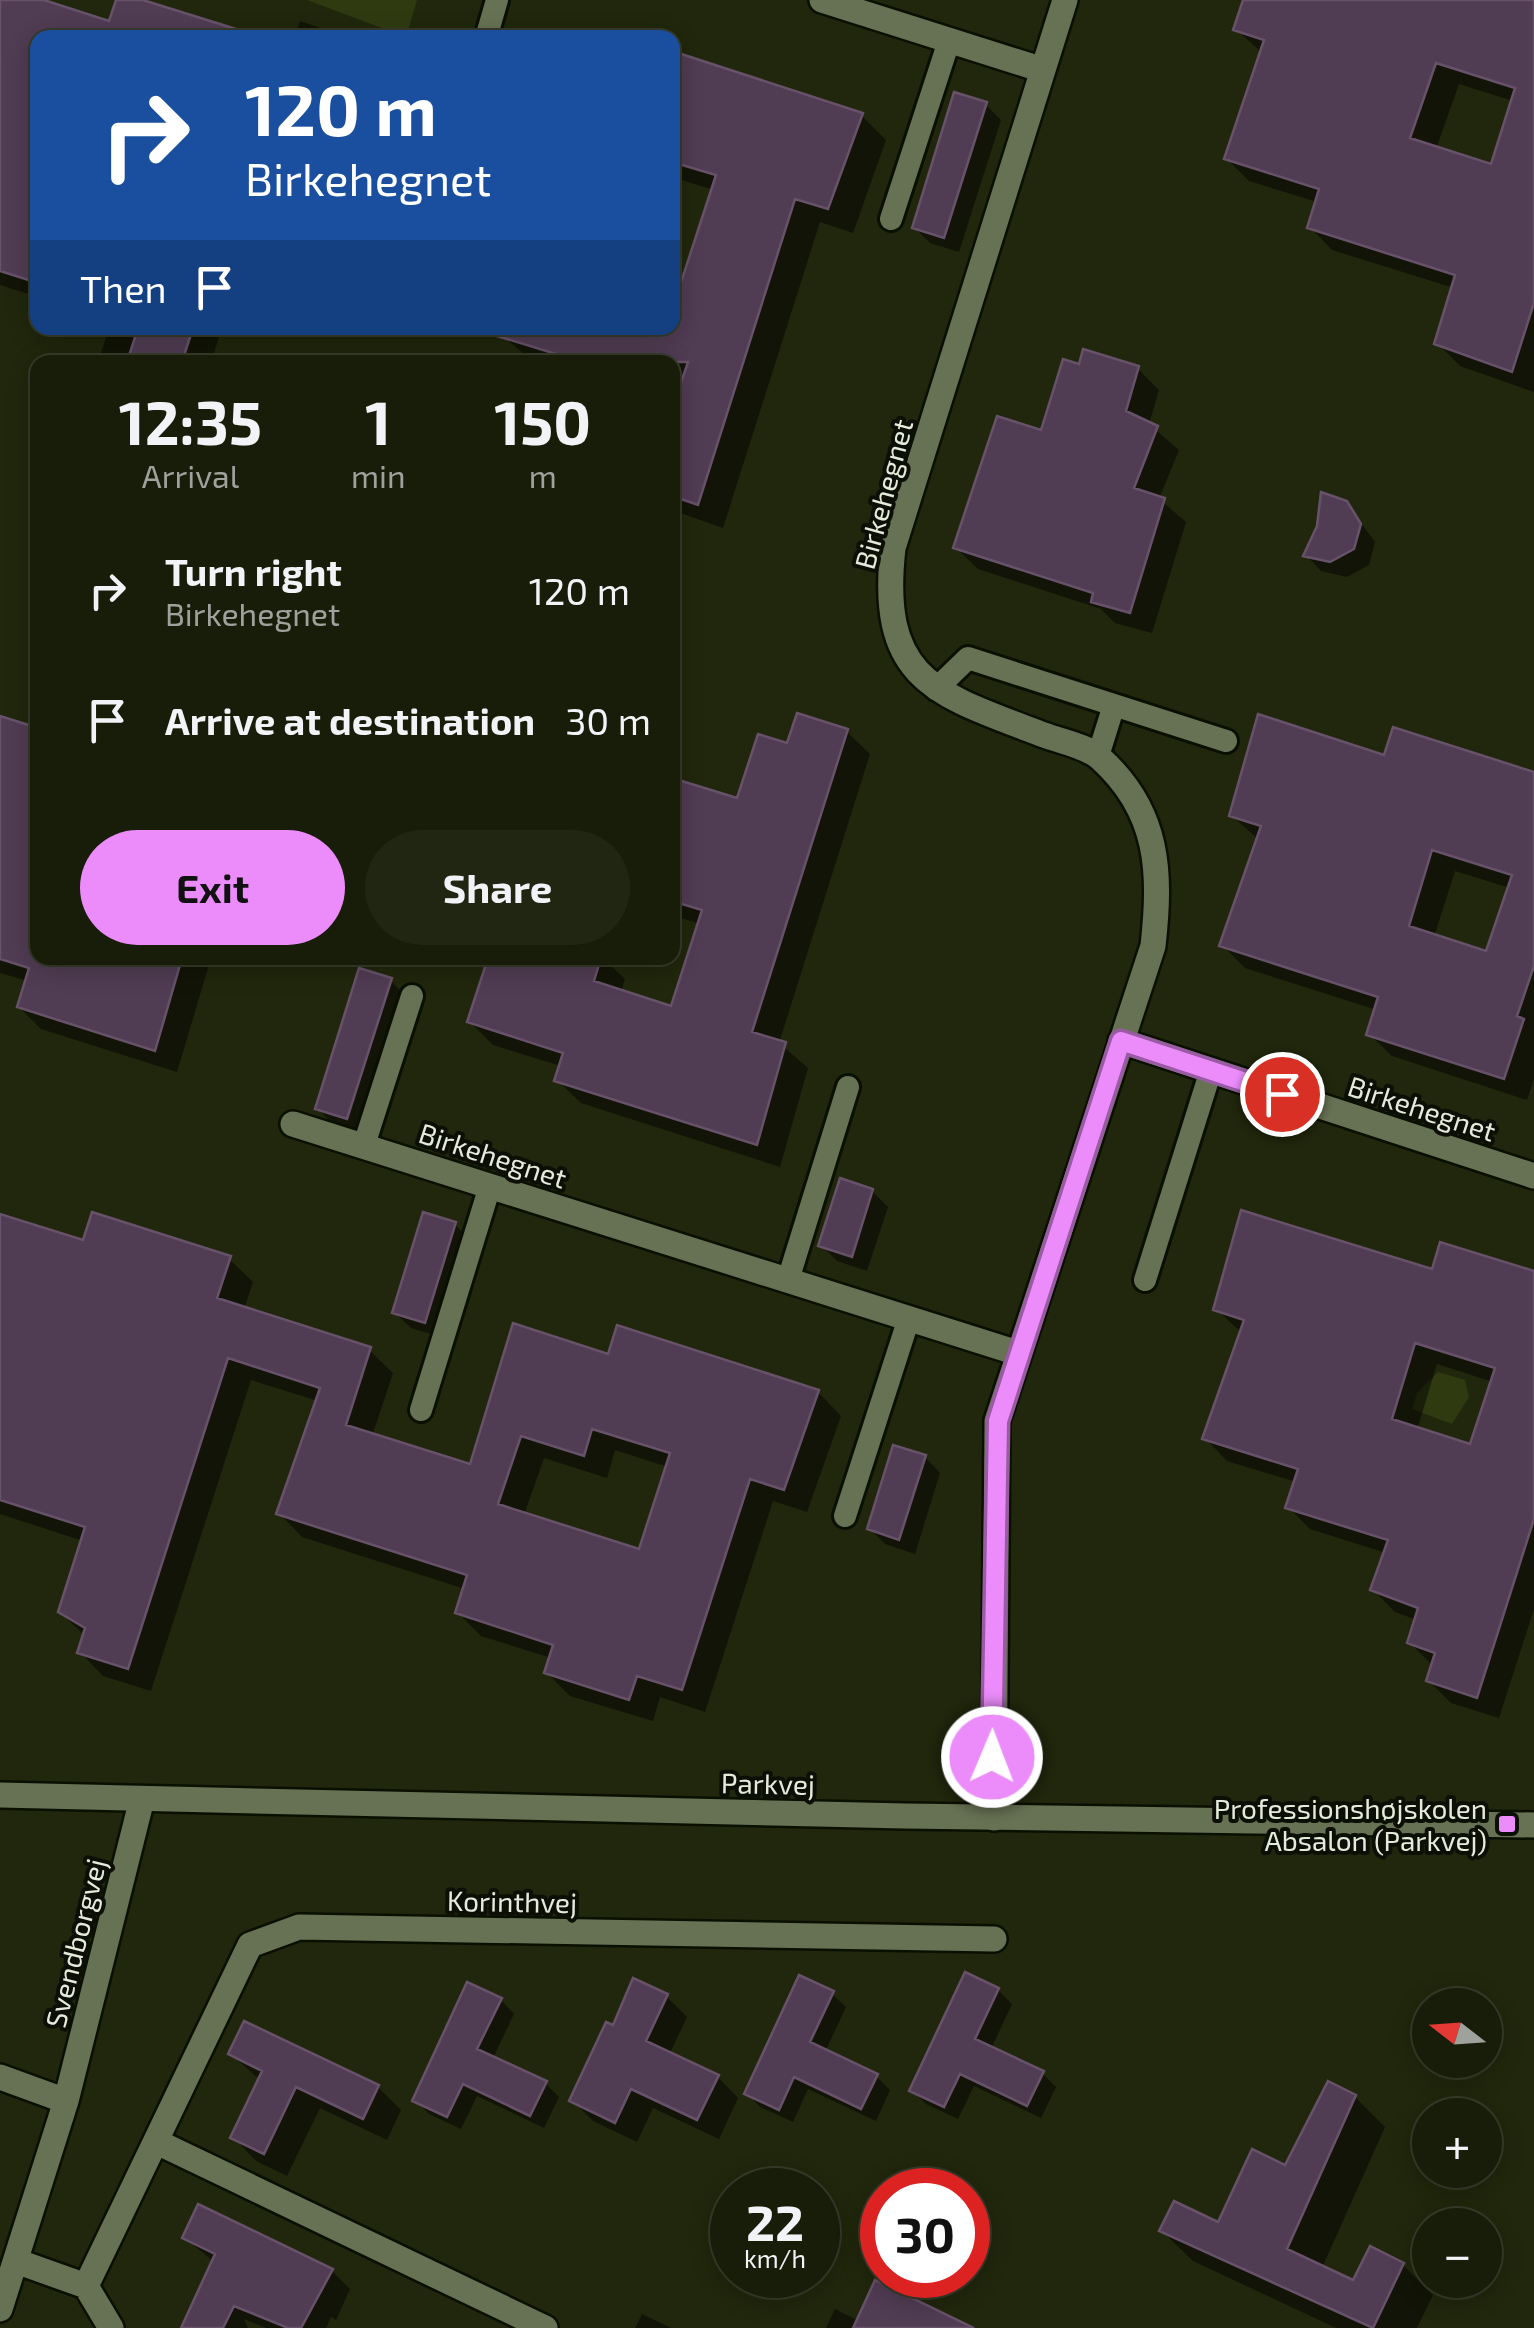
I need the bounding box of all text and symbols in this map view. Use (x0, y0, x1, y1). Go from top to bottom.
text: 120 m (245, 66, 437, 150)
icon: right (80, 70, 210, 200)
text: Birkehegnet (245, 151, 491, 205)
icon: arrive (187, 260, 242, 315)
text: Then (80, 265, 167, 311)
text: 12:35 (119, 385, 262, 457)
text: 1 (365, 385, 391, 457)
text: 150 (494, 385, 591, 457)
street label: Birkehegnet (847, 416, 919, 572)
text: Arrival (142, 456, 239, 494)
text: min (351, 456, 406, 494)
text: m (529, 456, 557, 494)
text: Turn right (165, 548, 342, 594)
icon: right (80, 563, 135, 618)
text: 120 m (529, 567, 630, 613)
text: Birkehegnet (165, 594, 340, 632)
icon: arrive (80, 693, 135, 748)
text: Arrive at destination (165, 697, 535, 743)
text: 30 m (565, 697, 651, 743)
button: Exit (80, 830, 345, 945)
button: Share (365, 830, 630, 945)
pin (1240, 1052, 1325, 1137)
icon: arrive (1255, 1067, 1310, 1122)
street label: Birkehegnet (1344, 1068, 1500, 1148)
street label: Birkehegnet (415, 1115, 571, 1195)
position arrow (940, 1705, 1044, 1809)
street label: Parkvej (721, 1765, 815, 1801)
place label: Professionshøjskolen Absalon (Parkvej) (1214, 1791, 1487, 1857)
marker: Professionshøjskolen Absalon (Parkvej) (1496, 1813, 1518, 1835)
street label: Svendborgvej (38, 1855, 112, 2031)
street label: Korinthvej (447, 1883, 577, 1919)
north arrow (1412, 1988, 1502, 2078)
map controls (1412, 1988, 1502, 2298)
button: + (1412, 2098, 1502, 2188)
speed limit sign: 30 (860, 2168, 990, 2298)
text: 22 (746, 2191, 804, 2251)
button: − (1412, 2208, 1502, 2298)
text: km/h (744, 2243, 806, 2273)

